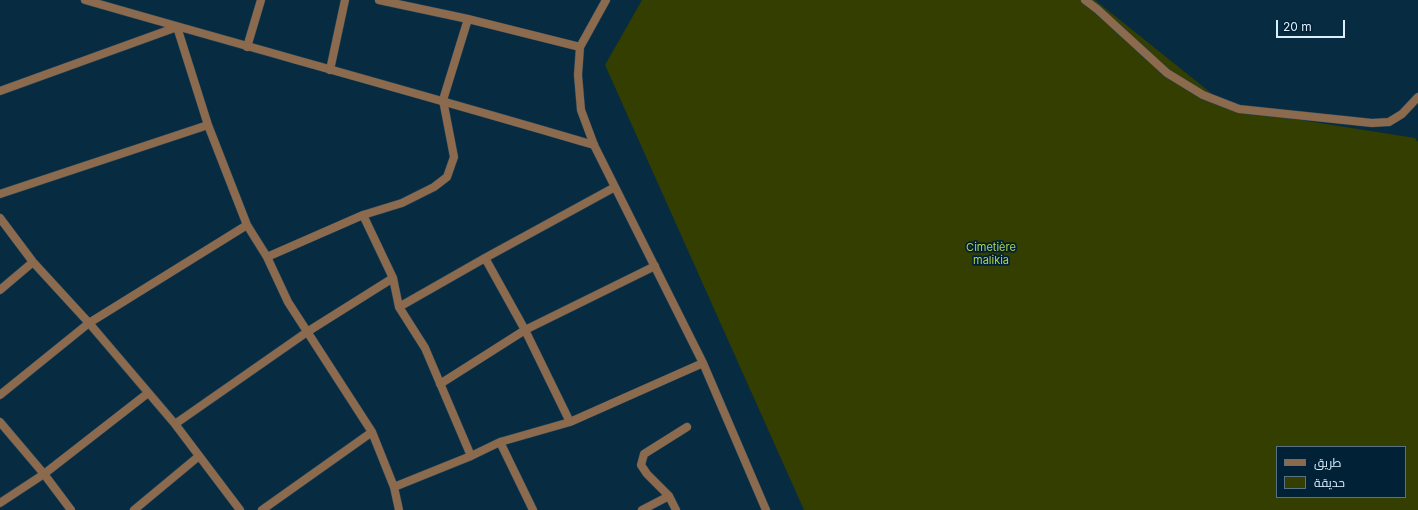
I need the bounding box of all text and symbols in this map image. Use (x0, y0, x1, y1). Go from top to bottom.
scale bar (1278, 12, 1347, 38)
text: 20 m (1283, 19, 1312, 34)
park label: Cimetière malikia (966, 241, 1016, 267)
legend (1276, 446, 1406, 498)
text: طريق (1314, 455, 1341, 470)
text: حديقة (1314, 475, 1345, 490)

